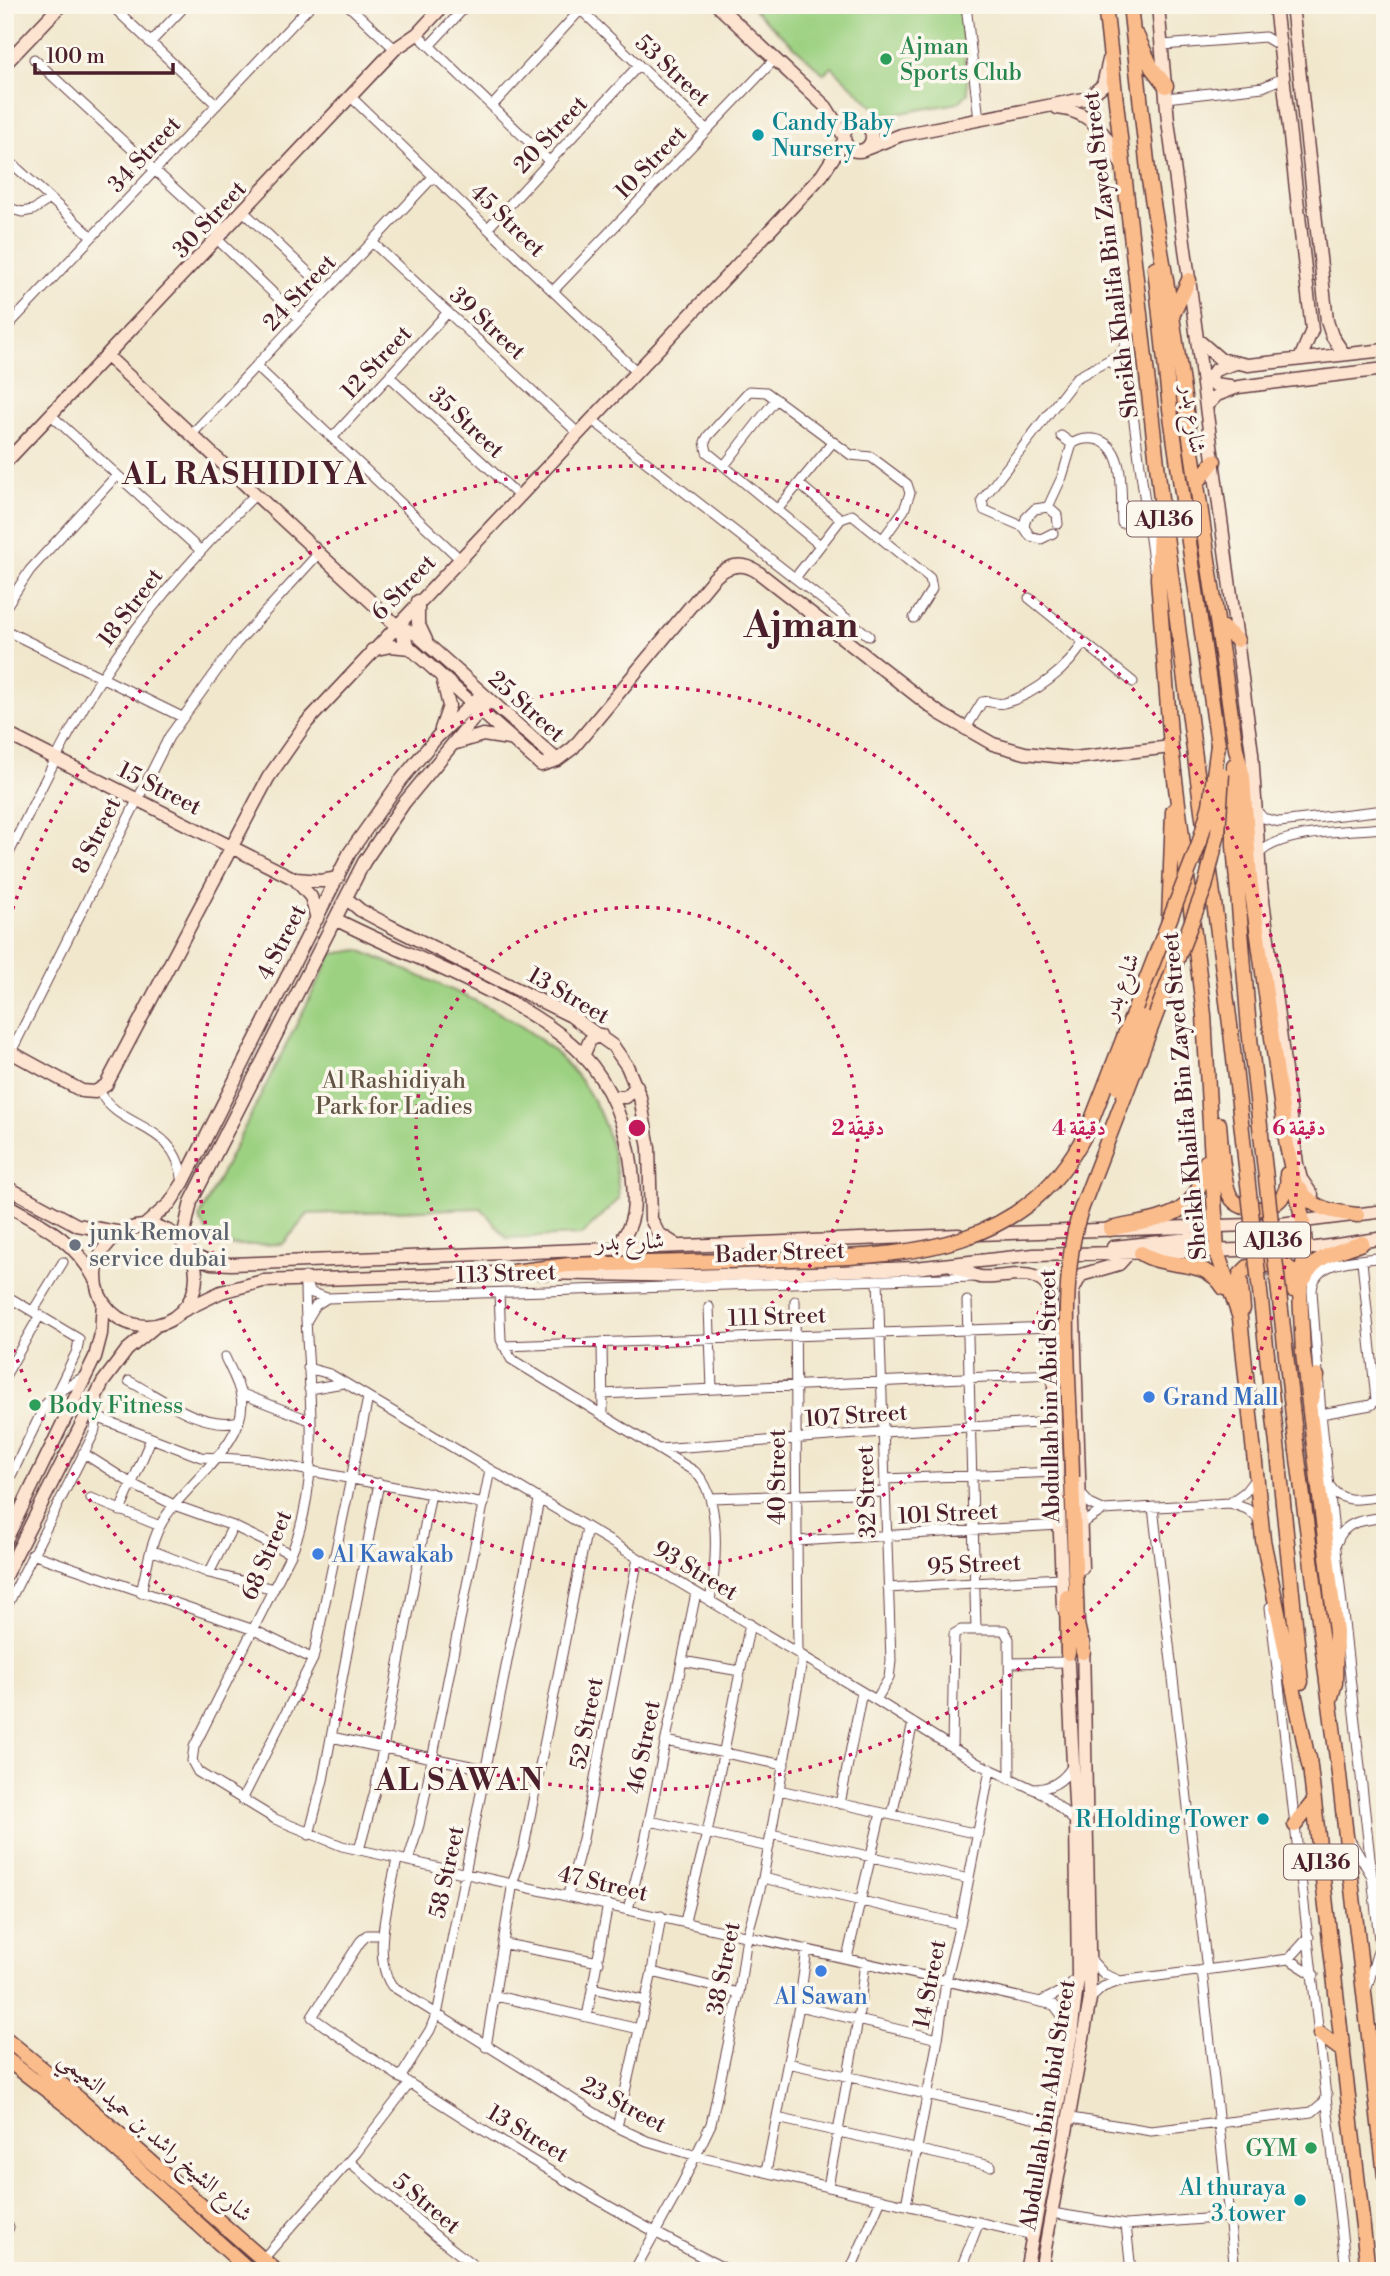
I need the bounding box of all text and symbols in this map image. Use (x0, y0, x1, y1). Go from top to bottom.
street label: 53 Street (629, 29, 716, 113)
scale bar (35, 32, 173, 76)
place label: Ajman Sports Club (899, 33, 1022, 87)
text: 100 m (46, 44, 105, 70)
marker: Ajman Sports Club (878, 51, 894, 67)
street label: 20 Street (508, 90, 594, 179)
street label: Sheikh Khalifa Bin Zayed Street (1077, 90, 1145, 420)
place label: Candy Baby Nursery (772, 109, 895, 163)
street label: 34 Street (102, 111, 187, 199)
street label: 10 Street (609, 120, 693, 205)
marker: Candy Baby Nursery (750, 127, 766, 143)
street label: 30 Street (167, 175, 252, 264)
street label: 45 Street (464, 178, 551, 263)
street label: 24 Street (257, 249, 342, 337)
street label: 39 Street (443, 281, 531, 366)
street label: 12 Street (336, 320, 418, 405)
street label: 35 Street (423, 381, 510, 465)
street label: شارع بدر (1169, 381, 1212, 456)
district label: AL RASHIDIYA (121, 456, 368, 494)
road number: AJ136 (1127, 502, 1201, 536)
street label: 6 Street (365, 549, 442, 627)
street label: 18 Street (92, 563, 169, 652)
district label: Ajman (743, 603, 859, 649)
street label: 25 Street (482, 665, 570, 748)
street label: 15 Street (113, 756, 206, 822)
street label: 8 Street (66, 793, 127, 878)
street label: 4 Street (251, 900, 313, 985)
street label: Sheikh Khalifa Bin Zayed Street (1157, 931, 1213, 1261)
street label: شارع بدر (1095, 949, 1151, 1027)
street label: 13 Street (523, 961, 614, 1030)
park label: Al Rashidiyah Park for Ladies (315, 1067, 473, 1121)
centre of rings (625, 1116, 649, 1140)
text: 2 دقيقة (831, 1116, 885, 1142)
text: 4 دقيقة (1052, 1116, 1106, 1142)
text: 6 دقيقة (1272, 1116, 1326, 1142)
place label: junk Removal service dubai (88, 1219, 230, 1273)
road number: AJ136 (1236, 1222, 1310, 1258)
street label: شارع بدر (593, 1227, 665, 1262)
marker: junk Removal service dubai (67, 1237, 83, 1253)
street label: Bader Street (714, 1237, 845, 1269)
street label: 113 Street (455, 1258, 557, 1290)
street label: Abdullah bin Abid Street (1034, 1269, 1066, 1524)
street label: 111 Street (727, 1301, 827, 1333)
place label: Grand Mall (1163, 1384, 1279, 1412)
marker: Grand Mall (1141, 1389, 1157, 1405)
place label: Body Fitness (48, 1392, 183, 1420)
marker: Body Fitness (27, 1397, 43, 1413)
street label: 107 Street (804, 1398, 908, 1434)
street label: 40 Street (764, 1429, 792, 1525)
street label: 32 Street (851, 1445, 883, 1539)
street label: 101 Street (897, 1497, 999, 1531)
street label: 68 Street (235, 1506, 298, 1605)
street label: 93 Street (648, 1535, 743, 1607)
place label: Al Kawakab (331, 1541, 454, 1569)
marker: Al Kawakab (310, 1546, 326, 1562)
street label: 95 Street (926, 1549, 1022, 1581)
street label: 52 Street (564, 1675, 610, 1772)
street label: 46 Street (621, 1698, 667, 1796)
district label: AL SAWAN (374, 1762, 545, 1800)
place label: R Holding Tower (1075, 1806, 1249, 1834)
marker: R Holding Tower (1255, 1811, 1271, 1827)
street label: 58 Street (424, 1823, 470, 1921)
road number: AJ136 (1284, 1844, 1358, 1880)
street label: 47 Street (555, 1860, 651, 1908)
street label: 38 Street (701, 1919, 747, 2017)
street label: 14 Street (908, 1937, 952, 2031)
marker: Al Sawan (813, 1963, 829, 1979)
street label: Abdullah bin Abid Street (1014, 1978, 1082, 2234)
place label: Al Sawan (773, 1983, 868, 2011)
street label: شارع الشيخ راشد بن حميد النعيمي (48, 2045, 258, 2234)
street label: 23 Street (576, 2071, 671, 2139)
street label: 13 Street (482, 2099, 573, 2169)
place label: GYM (1246, 2135, 1298, 2163)
marker: GYM (1303, 2140, 1319, 2156)
street label: 5 Street (387, 2167, 466, 2240)
place label: Al thuraya 3 tower (1178, 2174, 1286, 2228)
marker: Al thuraya 3 tower (1292, 2192, 1308, 2208)

